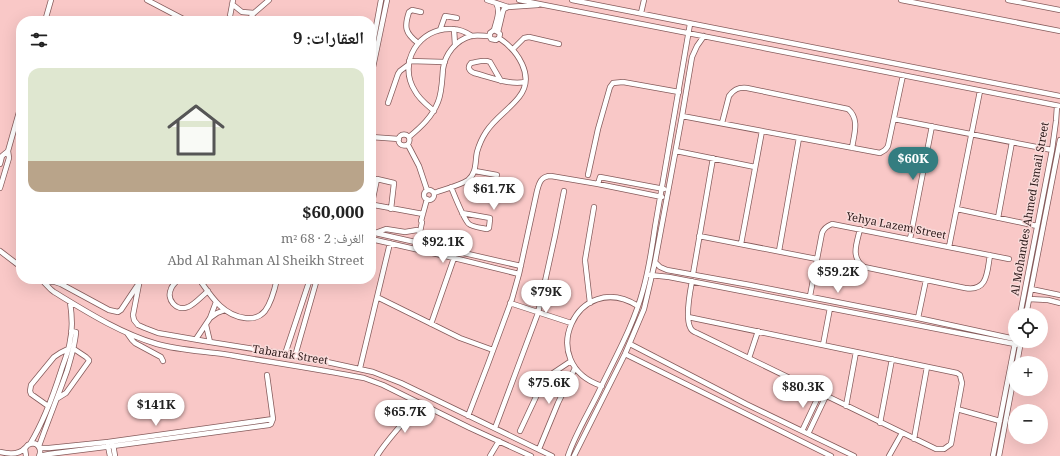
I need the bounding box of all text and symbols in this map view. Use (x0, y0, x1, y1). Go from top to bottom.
text: العقارات: 9 (293, 26, 364, 55)
icon: filters (28, 29, 50, 51)
icon: home (160, 94, 232, 166)
street label: Al Mohandes Ahmed Ismail Street (1006, 120, 1056, 298)
pin: $60K (889, 147, 937, 181)
text: $60K (897, 149, 929, 171)
pin: $61.7K (461, 177, 527, 211)
text: $61.7K (473, 179, 515, 201)
text: $60,000 (302, 200, 364, 229)
street label: Yehya Lazem Street (843, 208, 948, 246)
text: الغرف: 2 · 68 m² (281, 229, 364, 251)
pin: $92.1K (410, 230, 476, 264)
text: $92.1K (422, 232, 464, 254)
text: Abd Al Rahman Al Sheikh Street (167, 251, 364, 273)
pin: $59.2K (805, 260, 871, 294)
text: $59.2K (817, 262, 859, 284)
pin: $79K (522, 280, 570, 314)
text: $79K (530, 282, 562, 304)
map controls (1008, 308, 1048, 444)
button: locate (1008, 308, 1048, 348)
street label: Tabarak Street (251, 341, 329, 371)
button: + (1008, 356, 1048, 396)
pin: $75.6K (516, 371, 582, 405)
text: $75.6K (528, 373, 570, 395)
pin: $80.3K (770, 375, 836, 409)
text: $80.3K (782, 377, 824, 399)
pin: $141K (128, 393, 184, 427)
text: $141K (137, 395, 175, 417)
pin: $65.7K (372, 400, 438, 434)
text: $65.7K (384, 402, 426, 424)
button: − (1008, 404, 1048, 444)

